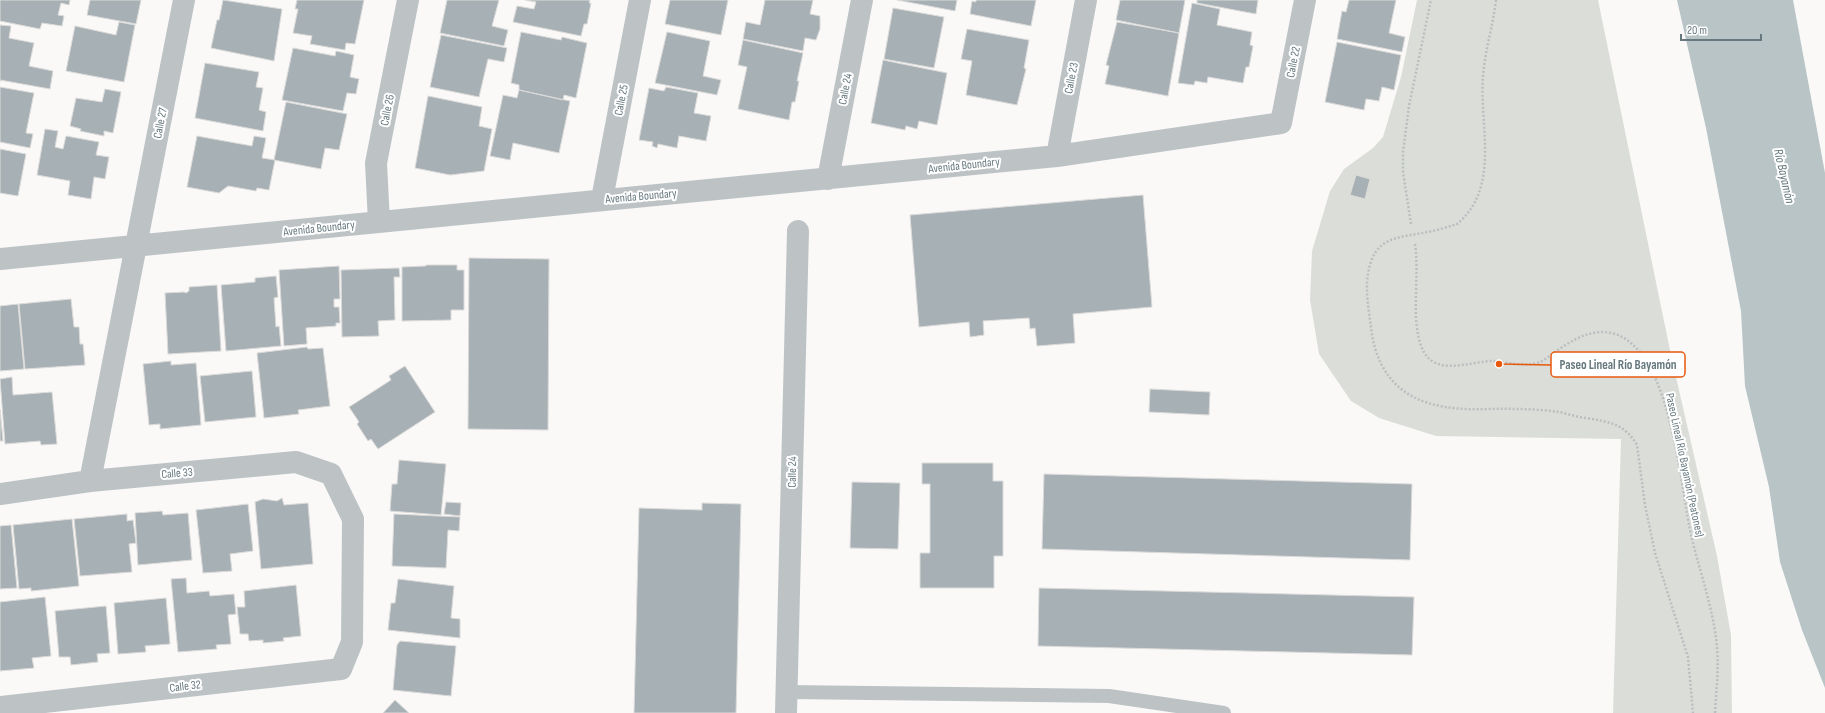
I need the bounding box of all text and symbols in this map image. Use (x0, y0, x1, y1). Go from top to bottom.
scale bar (1681, 16, 1761, 42)
text: 20 m (1687, 23, 1707, 38)
street label: Calle 22 (1283, 45, 1304, 79)
street label: Calle 23 (1061, 61, 1082, 95)
street label: Calle 24 (835, 72, 856, 106)
street label: Calle 25 (611, 83, 632, 117)
street label: Calle 26 (377, 93, 398, 127)
street label: Calle 27 (150, 106, 171, 140)
water label: Río Bayamón (1770, 147, 1798, 206)
street label: Avenida Boundary (927, 154, 1001, 177)
street label: Avenida Boundary (604, 186, 678, 207)
street label: Avenida Boundary (282, 217, 356, 240)
callout: Paseo Lineal Río Bayamón (1551, 352, 1685, 377)
text: Paseo Lineal Río Bayamón (1559, 357, 1677, 373)
street label: Paseo Lineal Río Bayamón (Peatones) (1662, 392, 1707, 538)
street label: Calle 24 (785, 456, 800, 488)
street label: Calle 33 (161, 465, 193, 482)
street label: Calle 32 (169, 677, 202, 696)

